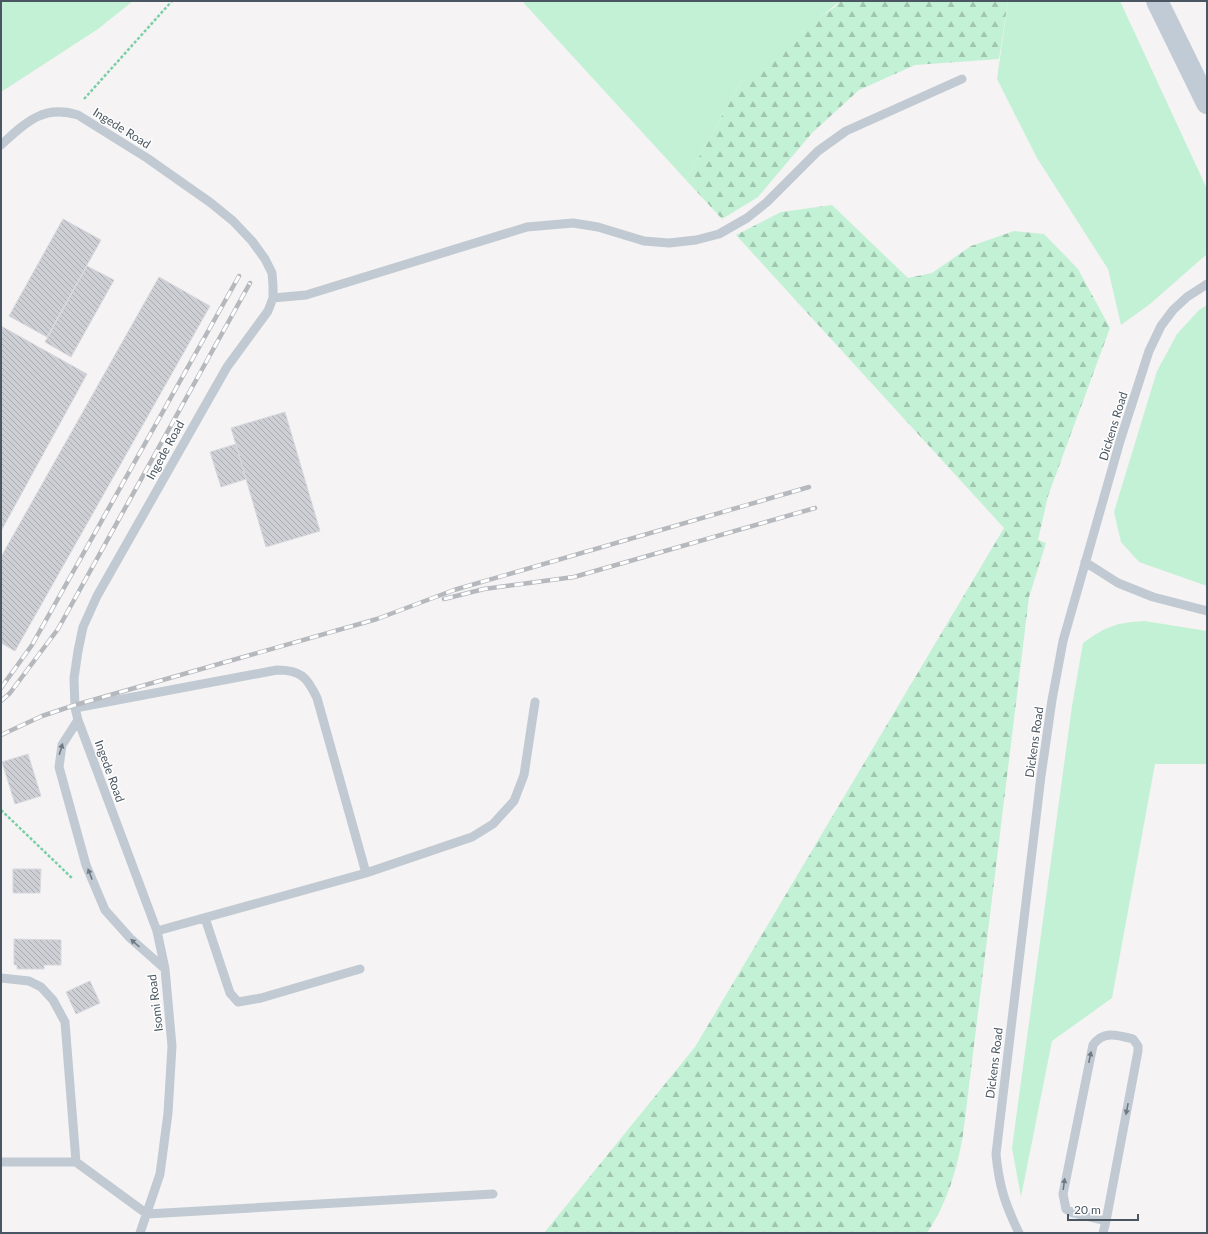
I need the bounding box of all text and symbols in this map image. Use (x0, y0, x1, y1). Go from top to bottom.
street label: Ingede Road (90, 104, 154, 152)
street label: Dickens Road (1095, 390, 1131, 462)
street label: Ingede Road (143, 418, 187, 482)
street label: Dickens Road (1022, 706, 1046, 778)
street label: Ingede Road (92, 738, 128, 804)
one-way arrow (58, 743, 64, 755)
one-way arrow (86, 868, 92, 880)
one-way arrow (130, 938, 141, 947)
street label: Isomi Road (144, 973, 166, 1033)
street label: Dickens Road (982, 1027, 1006, 1099)
one-way arrow (1088, 1051, 1094, 1063)
one-way arrow (1124, 1103, 1130, 1115)
one-way arrow (1061, 1178, 1067, 1190)
scale bar (1068, 1196, 1138, 1222)
text: 20 m (1074, 1202, 1101, 1217)

